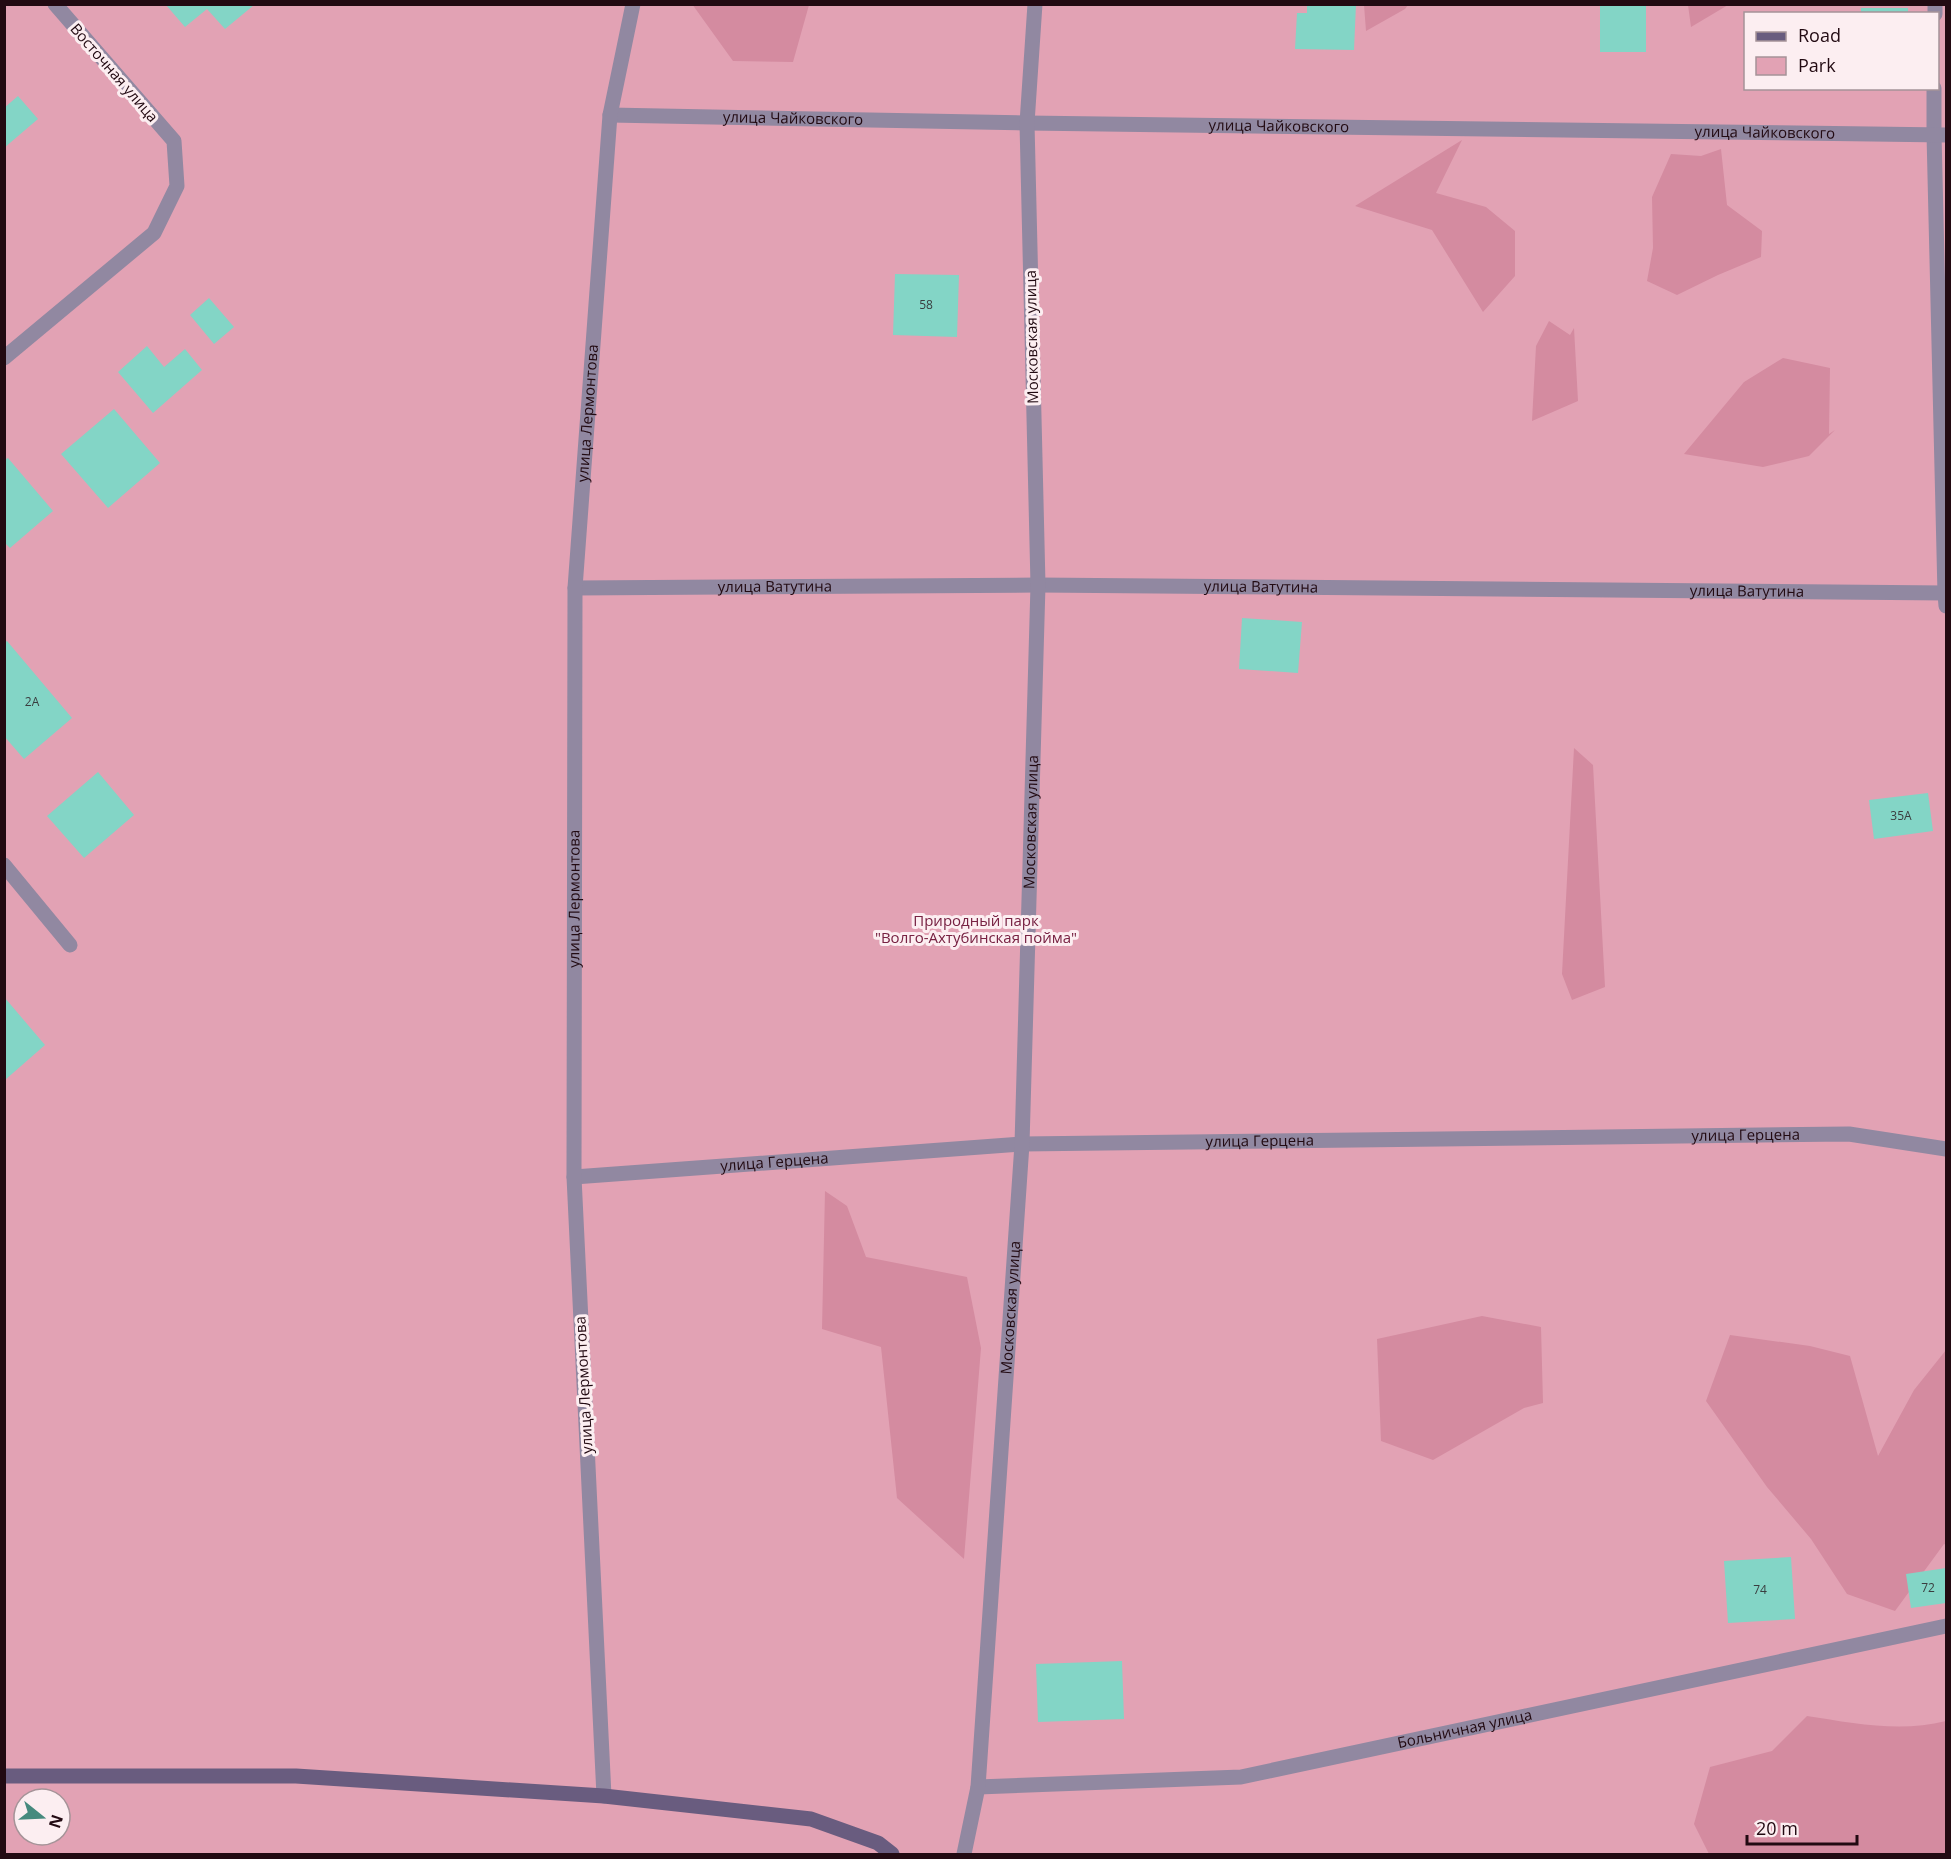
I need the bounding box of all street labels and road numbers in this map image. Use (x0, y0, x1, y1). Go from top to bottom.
street label: Восточная улица (66, 19, 163, 126)
street label: улица Чайковского (723, 106, 863, 129)
street label: улица Чайковского (1209, 114, 1349, 136)
street label: улица Чайковского (1695, 121, 1835, 143)
street label: Московская улица (1020, 270, 1042, 404)
street label: улица Лермонтова (572, 344, 602, 483)
street label: улица Ватутина (718, 575, 832, 596)
street label: улица Ватутина (1204, 575, 1318, 596)
street label: улица Ватутина (1690, 580, 1804, 601)
street label: Московская улица (1018, 755, 1042, 889)
street label: улица Лермонтова (563, 830, 584, 968)
street label: улица Герцена (1691, 1124, 1800, 1145)
street label: улица Герцена (1205, 1129, 1314, 1151)
street label: улица Герцена (720, 1147, 829, 1175)
street label: Московская улица (995, 1240, 1024, 1375)
street label: улица Лермонтова (569, 1316, 597, 1454)
street label: Больничная улица (1395, 1704, 1534, 1752)

